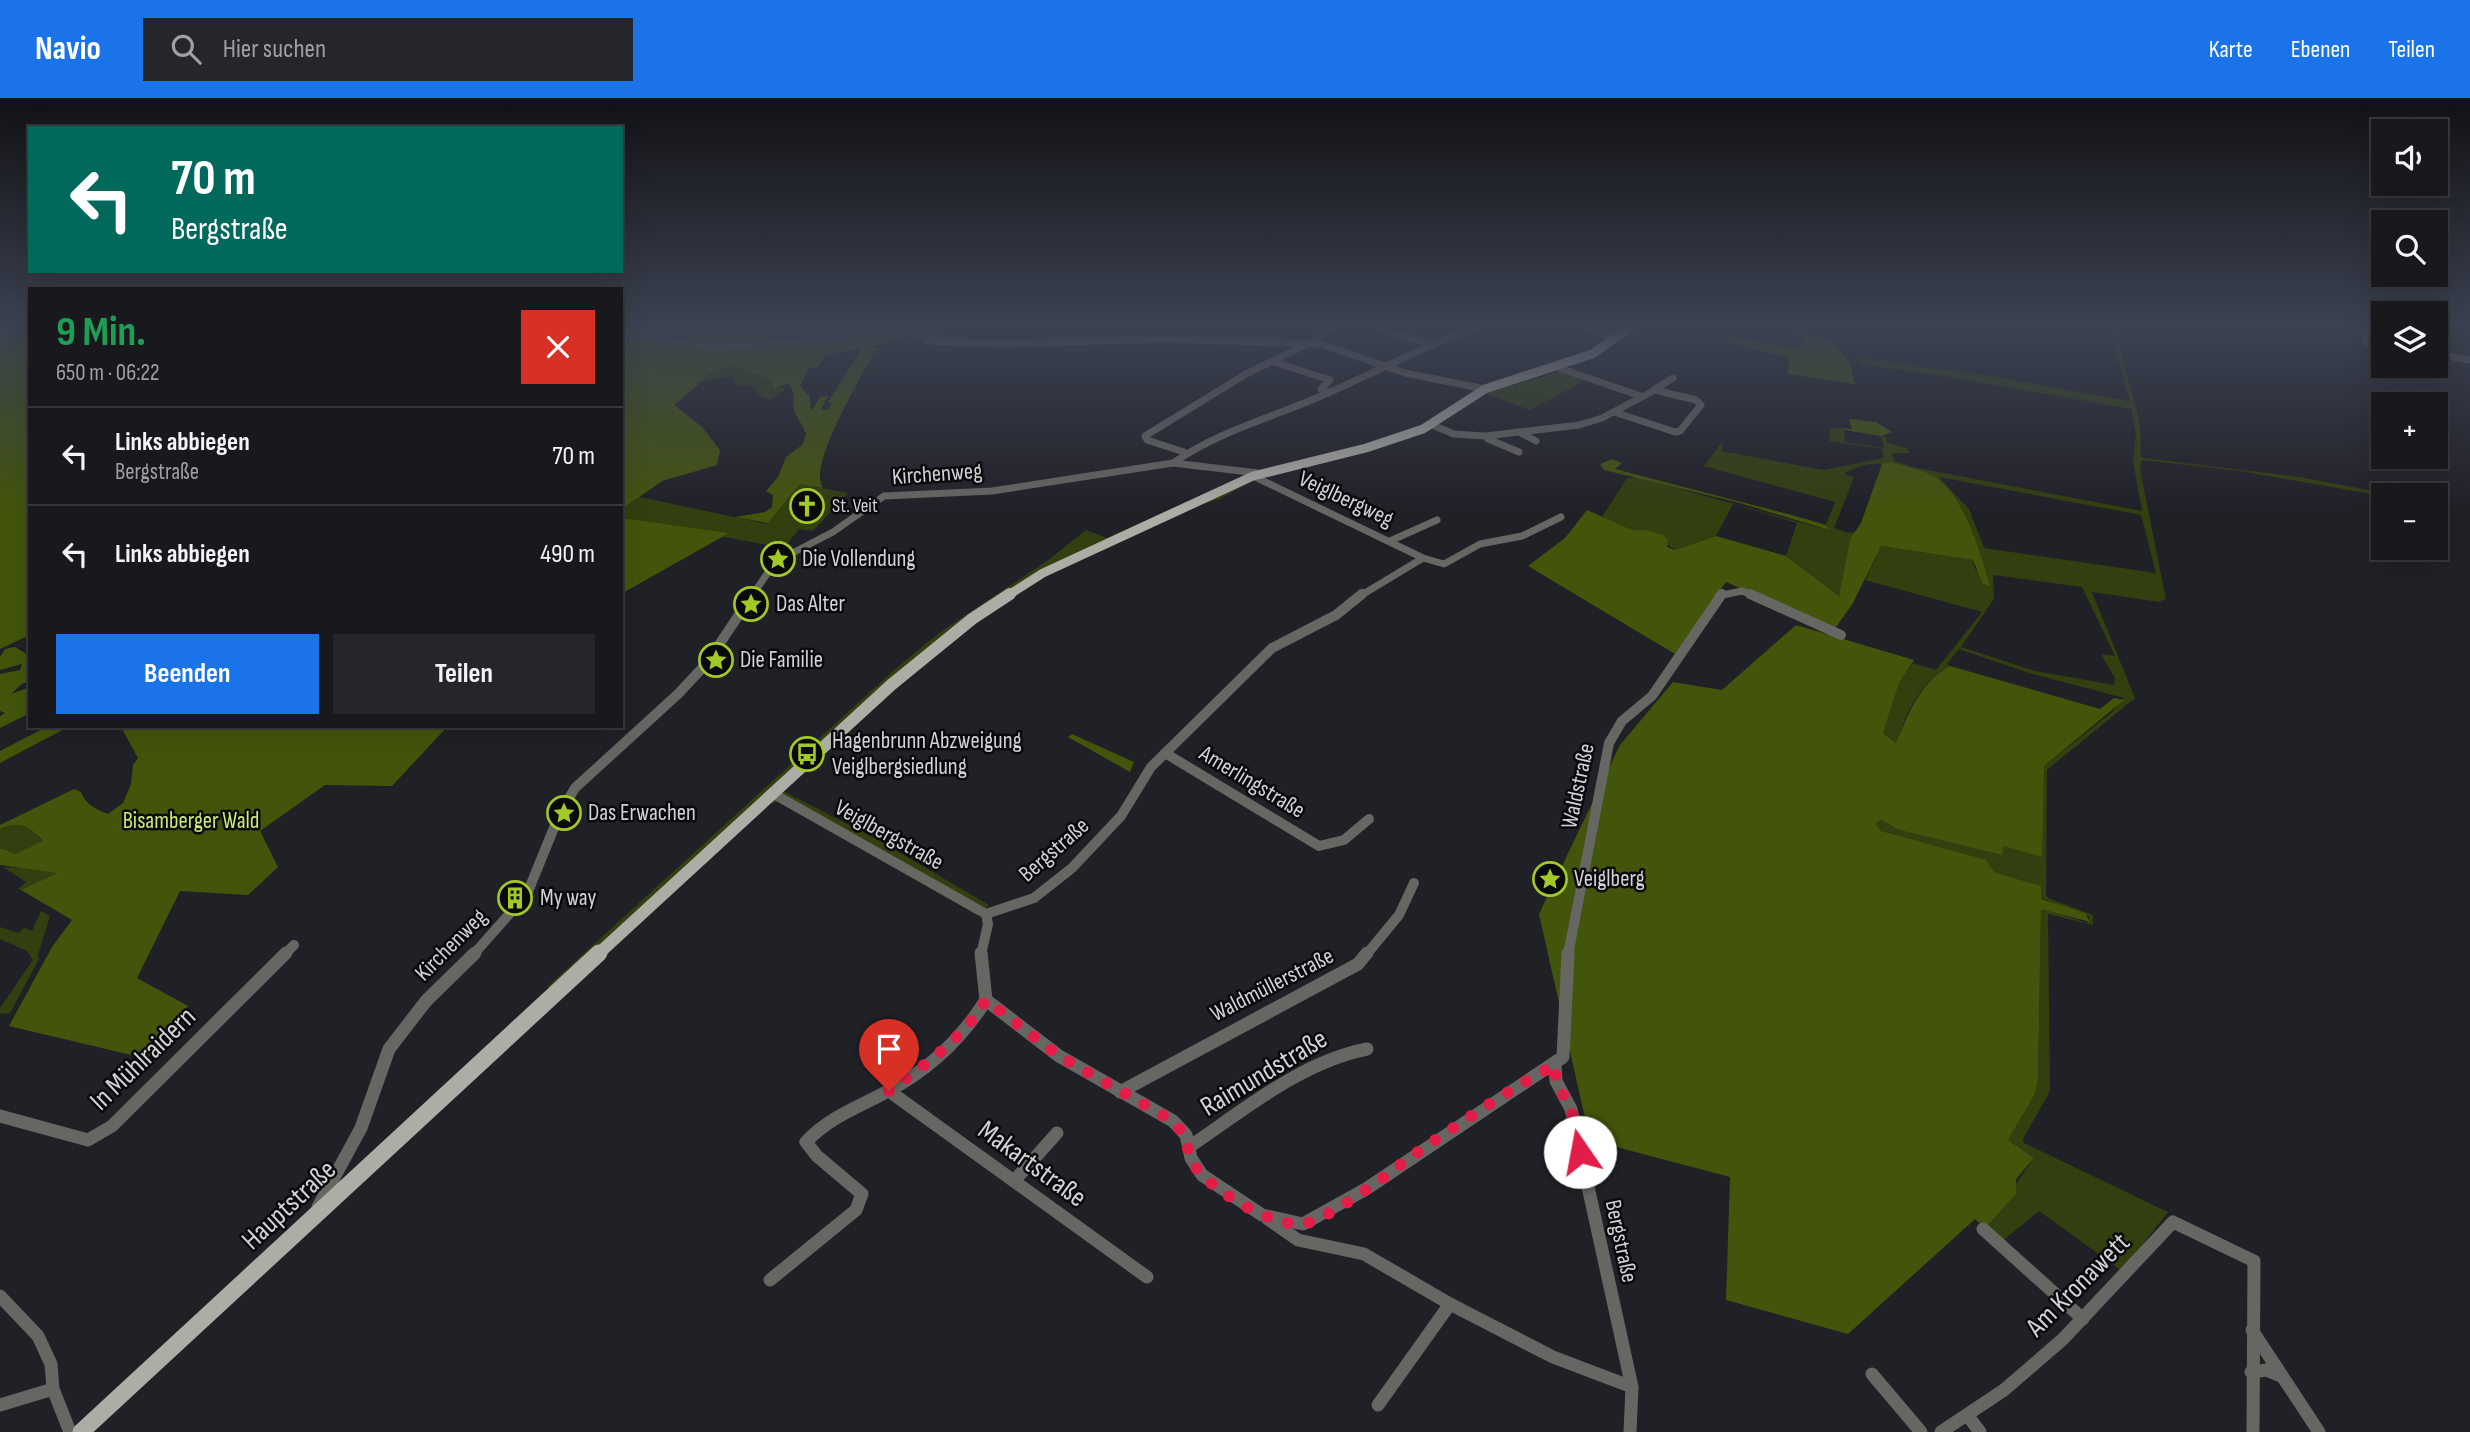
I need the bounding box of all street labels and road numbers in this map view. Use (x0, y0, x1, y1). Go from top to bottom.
street label: Kirchenweg (891, 457, 983, 491)
street label: Veiglbergweg (1294, 465, 1398, 533)
street label: Amerlingstraße (1193, 739, 1310, 824)
street label: Waldstraße (1555, 741, 1601, 831)
street label: Veiglbergstraße (830, 794, 948, 876)
street label: Bergstraße (1013, 812, 1095, 888)
street label: Kirchenweg (409, 903, 493, 987)
street label: Waldmüllerstraße (1206, 942, 1338, 1028)
street label: In Mühlraidern (83, 1001, 203, 1117)
street label: Raimundstraße (1195, 1022, 1333, 1124)
street label: Makartstraße (971, 1114, 1093, 1214)
street label: Hauptstraße (235, 1153, 343, 1257)
street label: Bergstraße (1599, 1197, 1643, 1285)
street label: Am Kronawett (2019, 1226, 2137, 1344)

